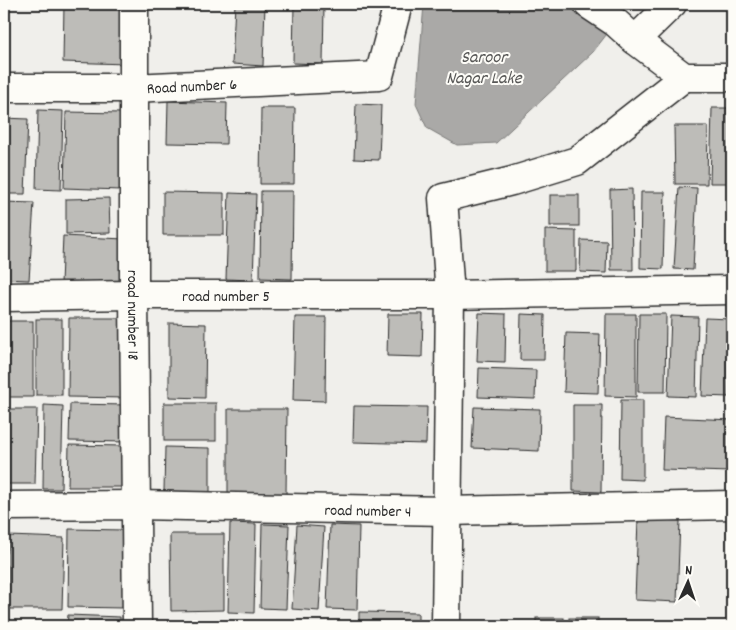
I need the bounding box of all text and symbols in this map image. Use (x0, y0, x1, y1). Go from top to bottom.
water label: Saroor Nagar Lake (446, 46, 523, 92)
street label: Road number 6 (146, 74, 238, 101)
street label: road number 18 (120, 270, 144, 360)
street label: road number 5 (182, 286, 270, 309)
street label: road number 4 (324, 500, 412, 524)
north arrow (664, 558, 714, 608)
text: N (685, 561, 693, 581)

